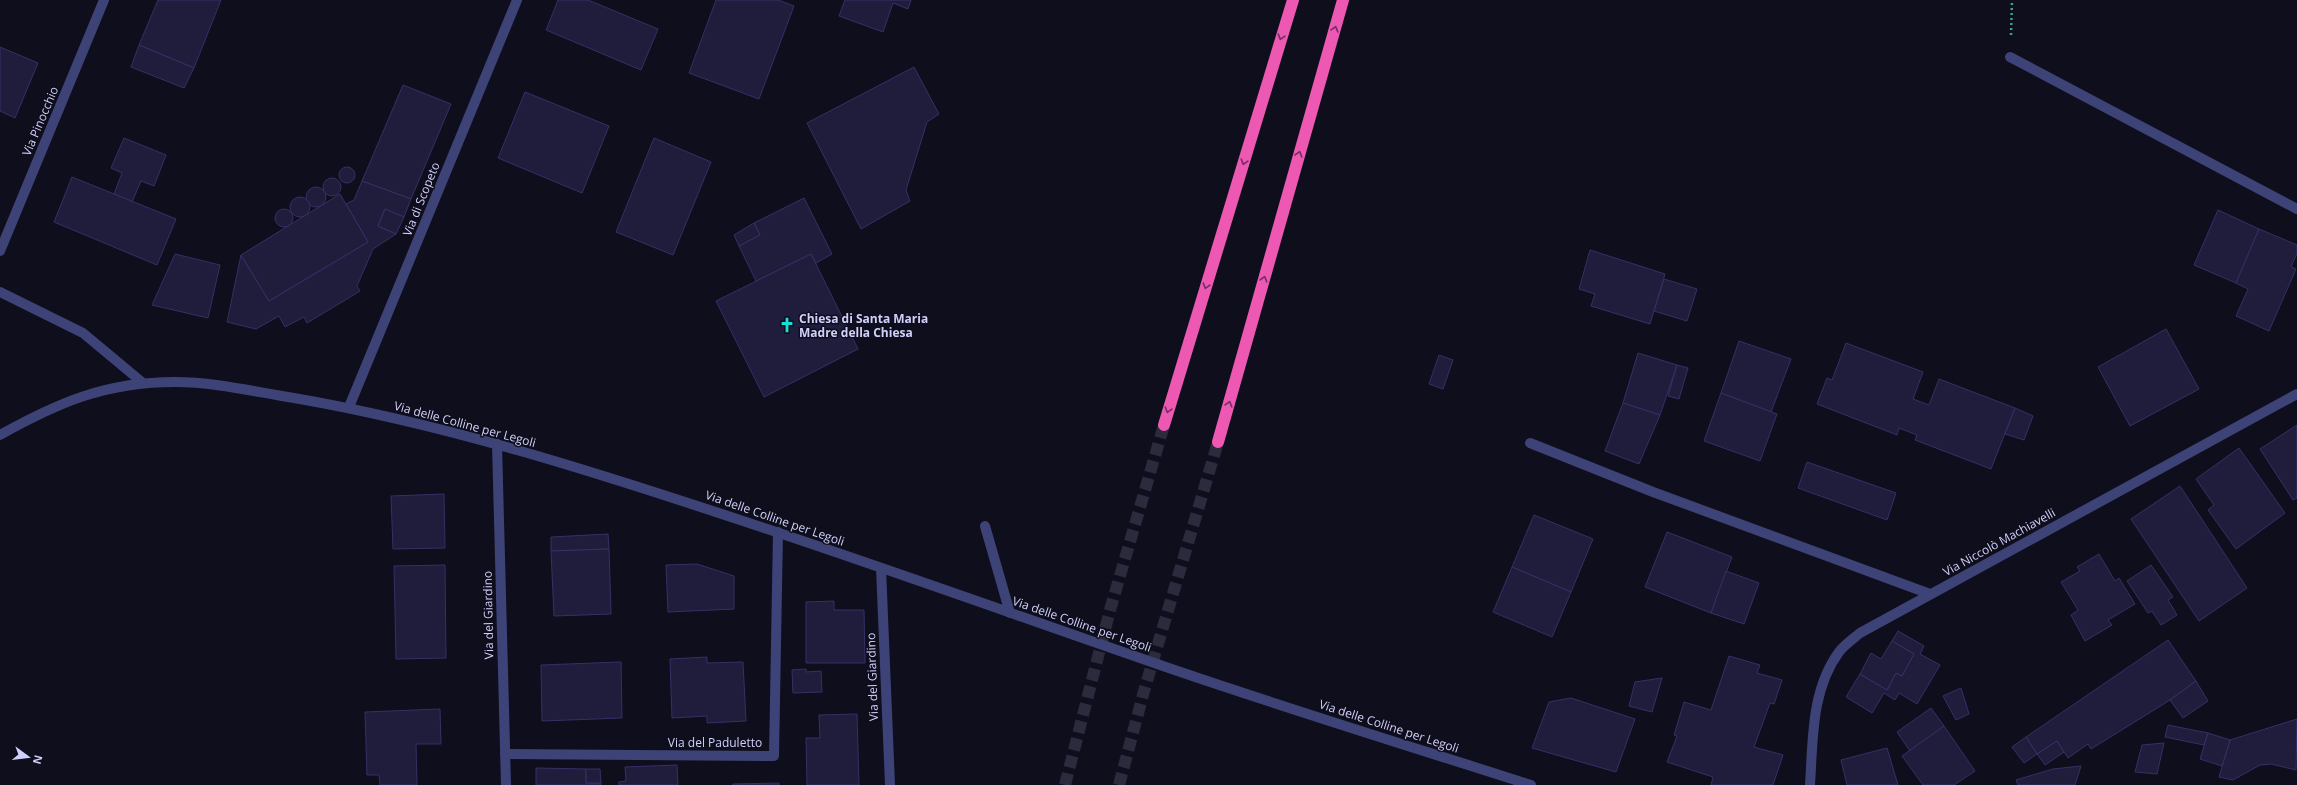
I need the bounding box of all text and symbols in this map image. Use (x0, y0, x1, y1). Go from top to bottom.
one-way arrow (1330, 26, 1339, 33)
one-way arrow (1277, 34, 1286, 41)
street label: Via Pinocchio (18, 84, 62, 158)
one-way arrow (1294, 151, 1303, 158)
one-way arrow (1240, 158, 1248, 165)
street label: Via di Scopeto (398, 159, 444, 239)
one-way arrow (1259, 276, 1268, 283)
one-way arrow (1202, 282, 1211, 289)
place label: Chiesa di Santa Maria Madre della Chiesa (799, 310, 928, 341)
church icon: Chiesa di Santa Maria Madre della Chiesa (778, 316, 796, 334)
street label: Via delle Colline per Legoli (392, 397, 538, 451)
one-way arrow (1224, 401, 1233, 408)
one-way arrow (1164, 407, 1173, 414)
street label: Via delle Colline per Legoli (703, 486, 847, 550)
street label: Via Niccolò Machiavelli (1940, 504, 2058, 580)
street label: Via del Giardino (479, 571, 497, 659)
street label: Via delle Colline per Legoli (1010, 592, 1154, 656)
street label: Via del Giardino (862, 632, 882, 722)
street label: Via delle Colline per Legoli (1317, 695, 1461, 757)
street label: Via del Paduletto (668, 734, 762, 751)
north arrow (8, 737, 48, 777)
text: N (30, 753, 47, 766)

